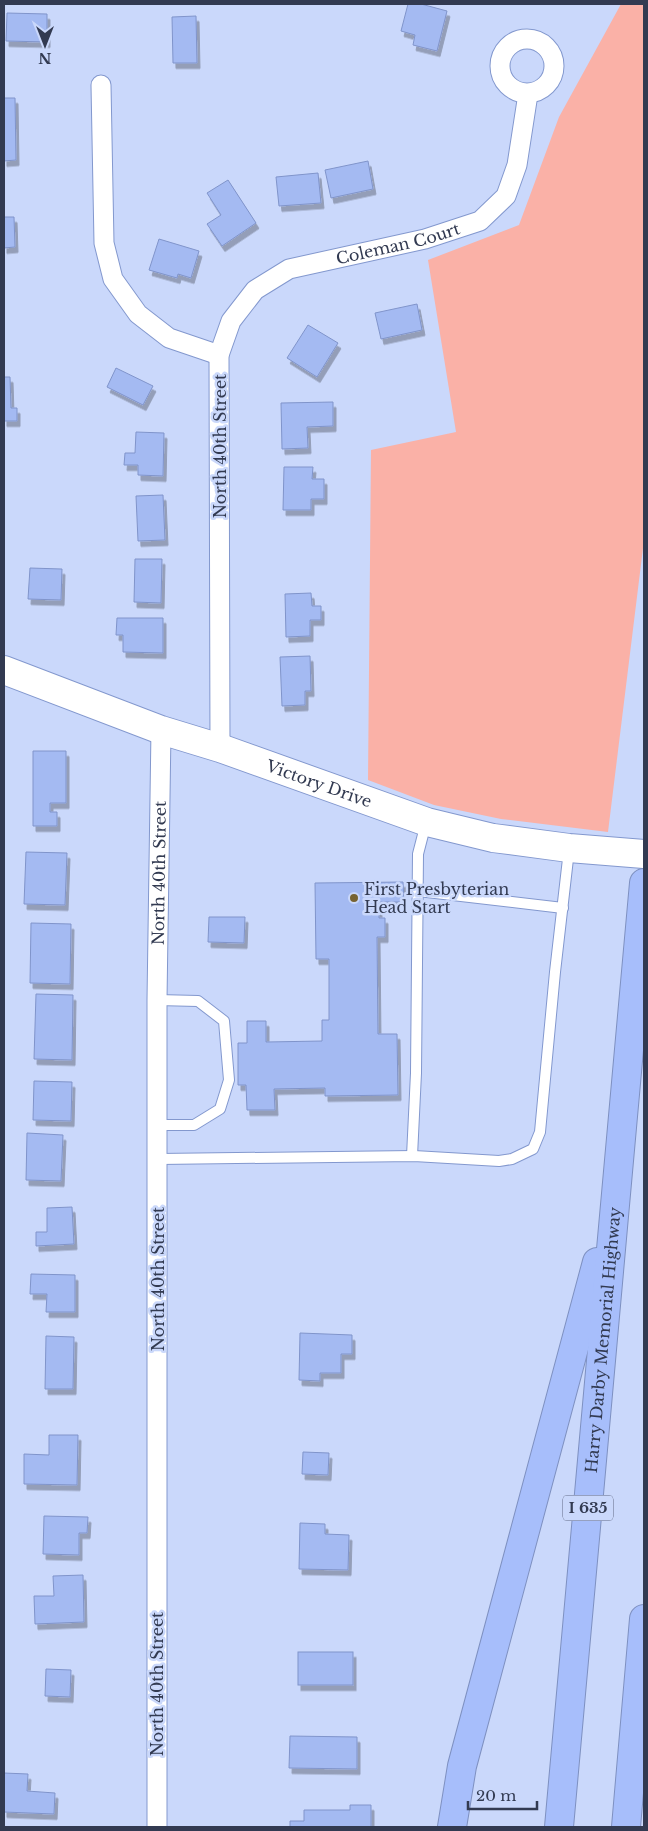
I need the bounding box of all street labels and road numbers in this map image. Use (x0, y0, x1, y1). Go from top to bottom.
street label: Coleman Court (334, 218, 462, 268)
street label: North 40th Street (210, 374, 230, 518)
street label: Victory Drive (263, 755, 375, 811)
street label: North 40th Street (148, 801, 170, 945)
street label: Harry Darby Memorial Highway (581, 1205, 625, 1474)
street label: North 40th Street (148, 1207, 168, 1351)
road number: I 635 (563, 1496, 613, 1520)
street label: North 40th Street (147, 1612, 167, 1756)

